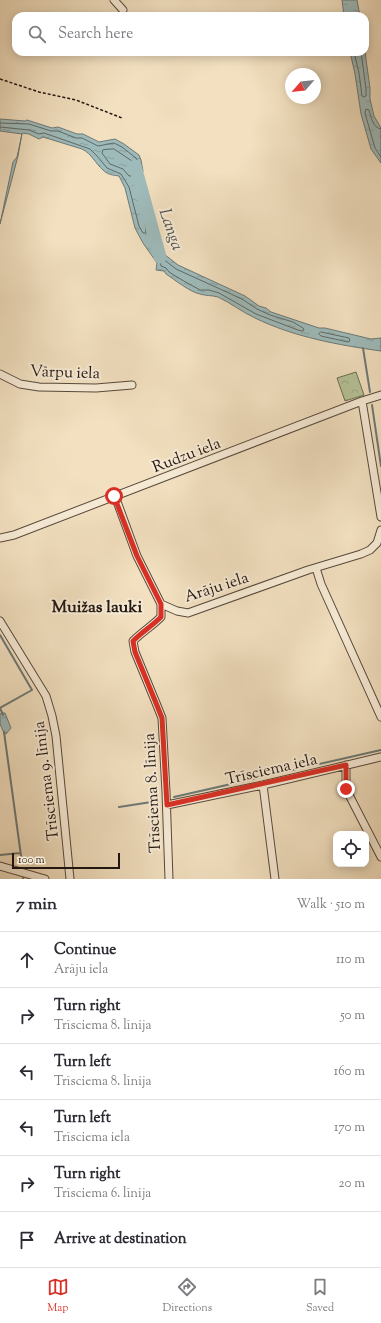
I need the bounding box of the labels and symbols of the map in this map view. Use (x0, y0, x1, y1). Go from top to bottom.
north arrow (285, 68, 321, 104)
water label: Langa (152, 205, 189, 254)
street label: Vārpu iela (29, 361, 101, 386)
street label: Rudzu iela (149, 433, 225, 480)
route start (105, 487, 123, 505)
street label: Arāju iela (182, 567, 253, 610)
district label: Muižas lauki (52, 596, 143, 620)
street label: Trīsciema 9. līnija (29, 719, 66, 842)
street label: Trīsciema 8. līnija (139, 732, 168, 853)
street label: Trīsciema iela (223, 749, 320, 792)
route end (337, 780, 355, 798)
scale bar (12, 851, 120, 870)

